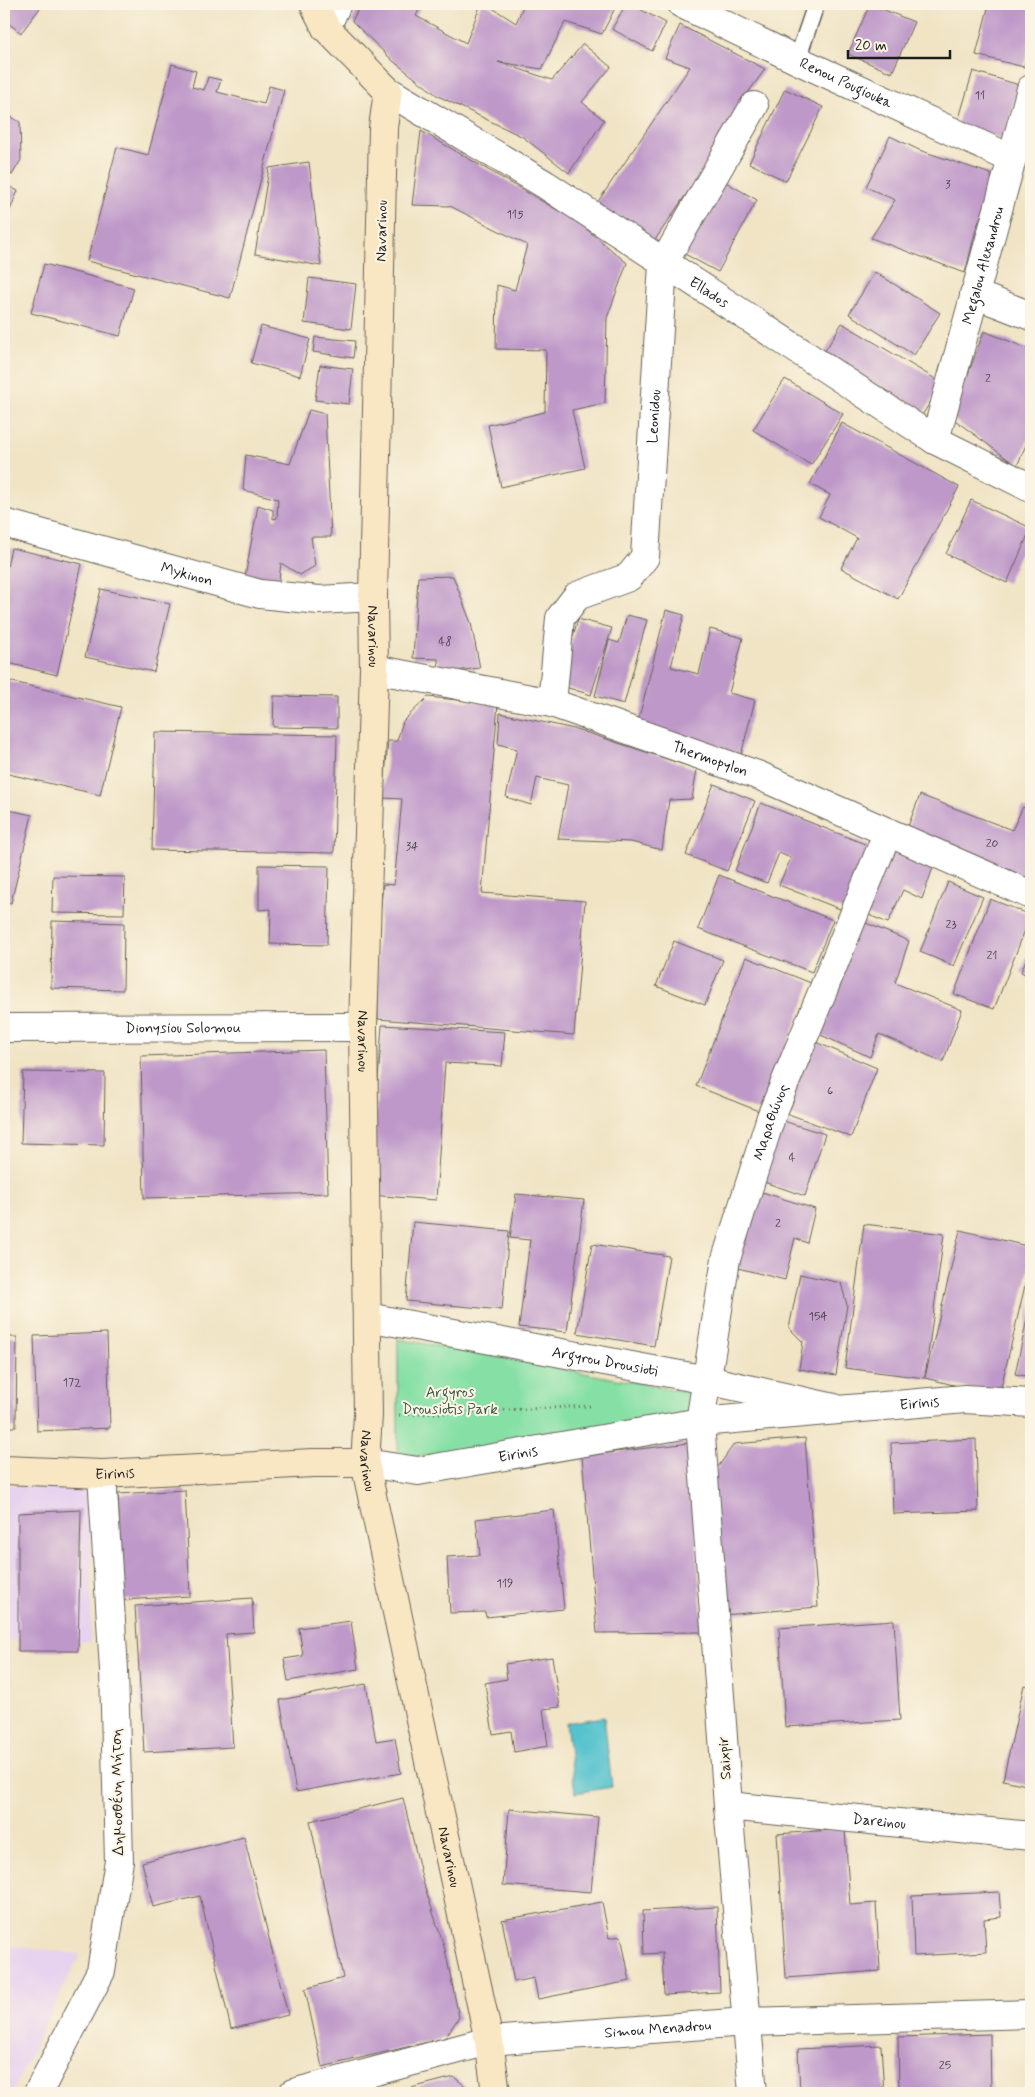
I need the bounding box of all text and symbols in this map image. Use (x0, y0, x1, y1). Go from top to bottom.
scale bar (848, 28, 950, 60)
text: 20 m (855, 36, 887, 56)
street label: Renou Pougiouka (796, 54, 896, 114)
house number: 11 (975, 88, 985, 104)
house number: 3 (945, 177, 951, 193)
street label: Navarinou (371, 200, 393, 262)
street label: Megalou Alexandrou (958, 204, 1009, 327)
house number: 115 (506, 207, 524, 223)
street label: Ellados (685, 272, 733, 313)
house number: 2 (985, 371, 991, 387)
street label: Leonidou (643, 389, 666, 444)
street label: Mykinon (159, 558, 215, 591)
street label: Navarinou (362, 605, 383, 668)
house number: 48 (438, 634, 452, 650)
street label: Thermopylon (669, 737, 751, 782)
house number: 20 (986, 836, 999, 852)
house number: 34 (406, 839, 418, 855)
house number: 23 (946, 917, 956, 933)
house number: 21 (986, 948, 998, 964)
street label: Navarinou (352, 1010, 373, 1072)
street label: Dionysiou Solomou (125, 1018, 241, 1039)
street label: Μαραθώνος (749, 1081, 795, 1163)
house number: 6 (827, 1083, 833, 1099)
house number: 4 (789, 1150, 796, 1166)
house number: 2 (775, 1216, 781, 1232)
house number: 154 (809, 1309, 827, 1325)
street label: Argyrou Drousioti (550, 1342, 660, 1382)
house number: 172 (63, 1375, 81, 1391)
park label: Argyros Drousiotis Park (402, 1383, 498, 1420)
street label: Eirinis (899, 1392, 940, 1416)
street label: Navarinou (354, 1429, 380, 1494)
street label: Eirinis (497, 1441, 539, 1468)
street label: Eirinis (95, 1463, 135, 1485)
house number: 119 (497, 1576, 513, 1592)
street label: Δημοσθένη Μήτση (107, 1728, 129, 1856)
street label: Saixpir (714, 1736, 736, 1780)
street label: Dareinou (852, 1809, 907, 1835)
street label: Navarinou (432, 1825, 465, 1890)
street label: Simou Menadrou (604, 2016, 712, 2043)
house number: 25 (939, 2058, 951, 2074)

